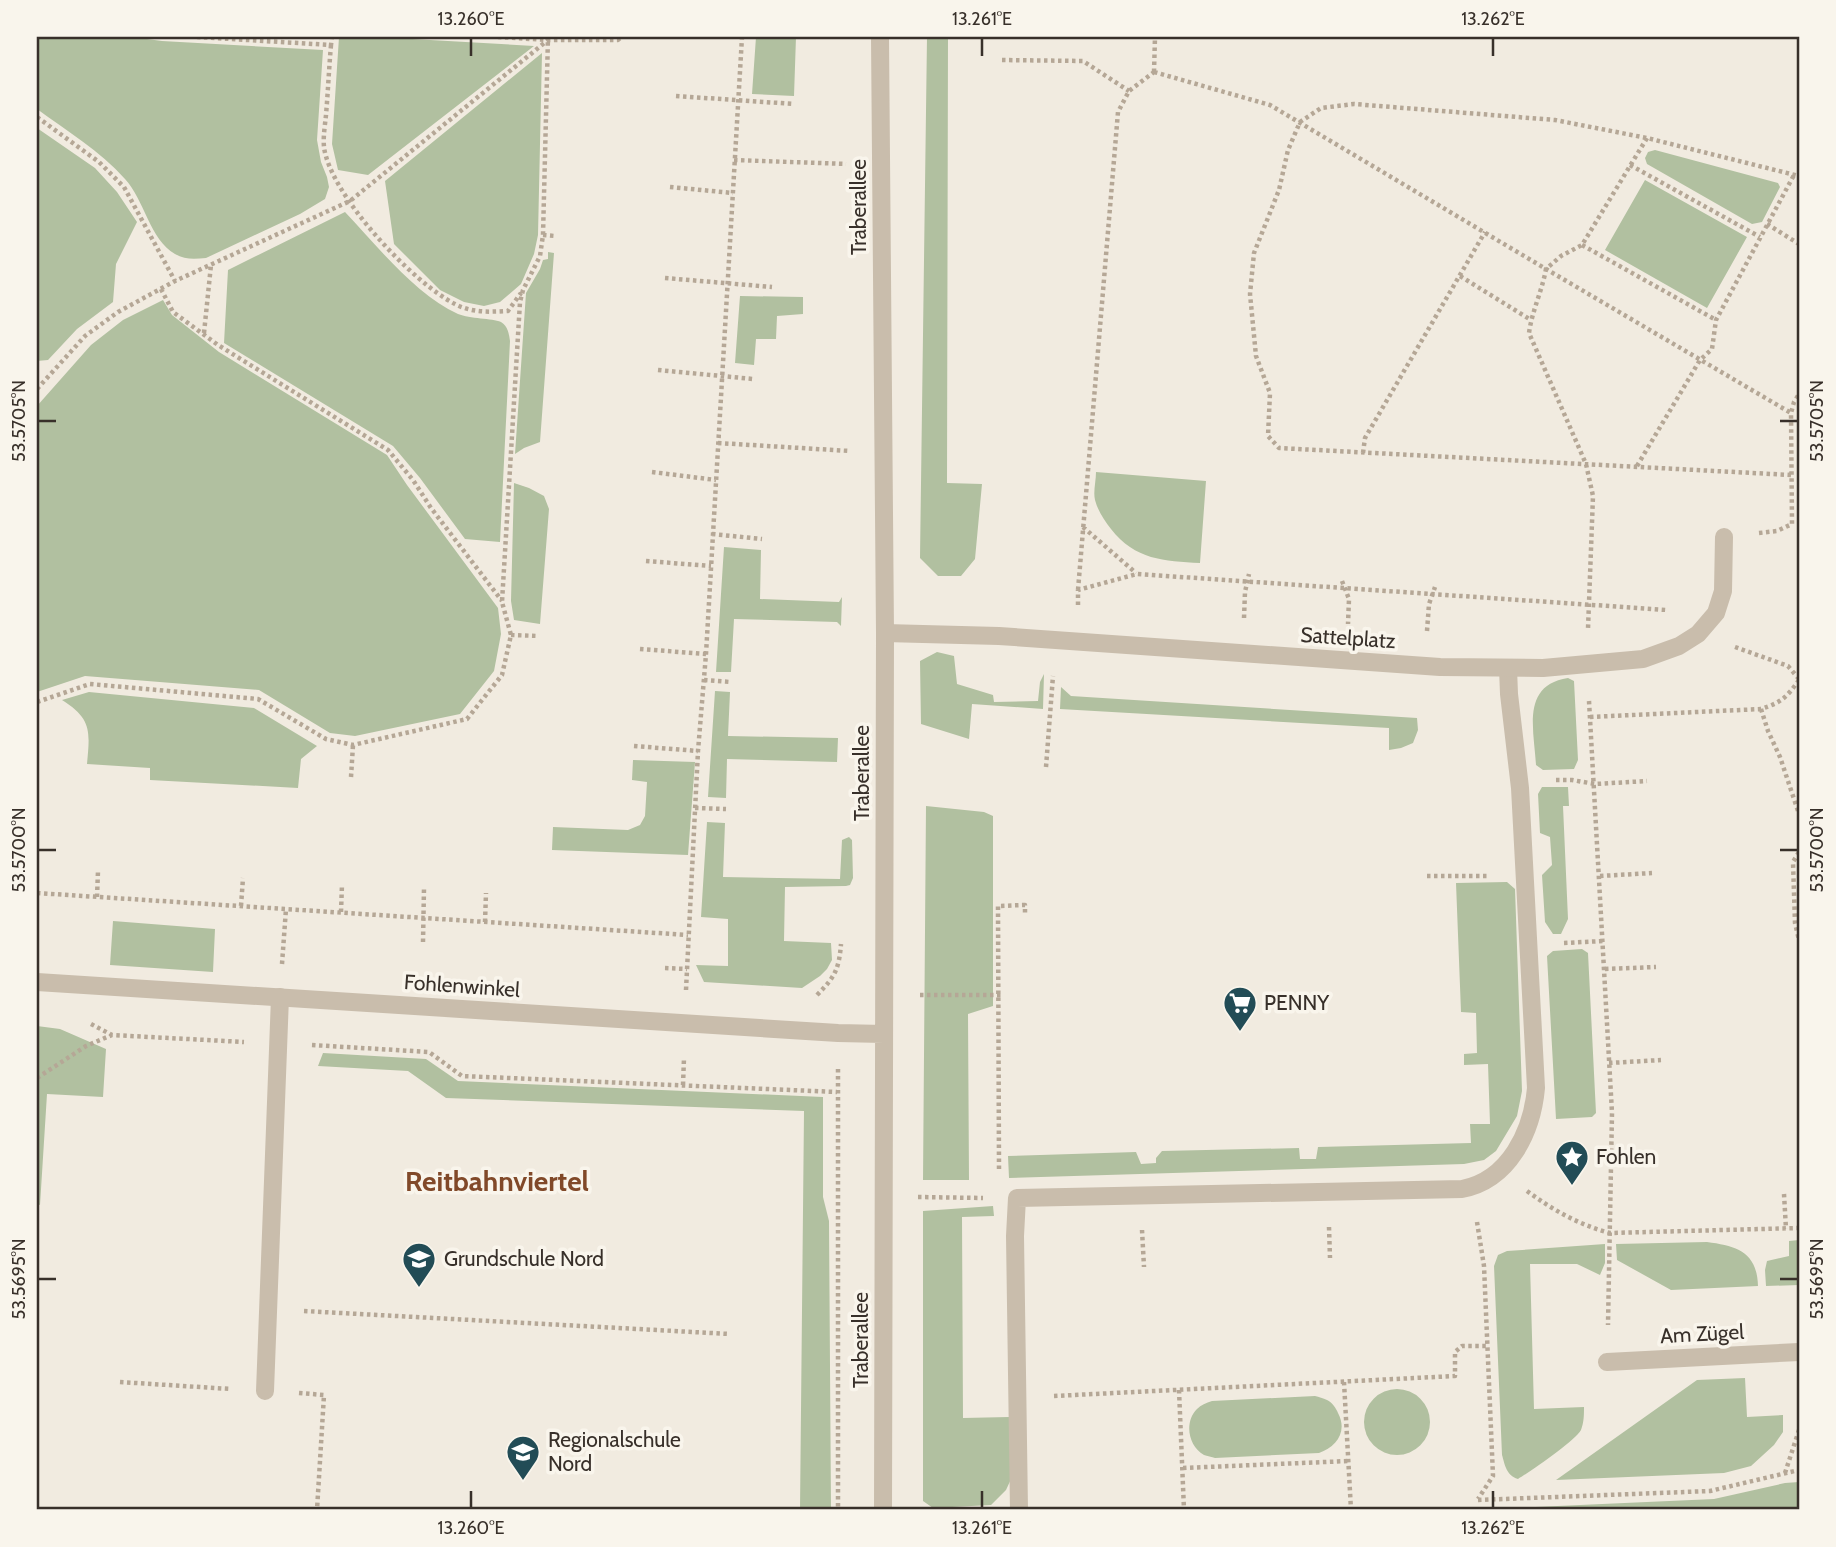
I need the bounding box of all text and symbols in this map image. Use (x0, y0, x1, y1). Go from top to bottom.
text: 13.260°E (438, 8, 504, 30)
text: 13.261°E (952, 8, 1012, 30)
text: 13.262°E (1461, 8, 1525, 30)
street label: Traberallee (846, 159, 871, 255)
text: 53.5705°N (8, 380, 30, 462)
text: 53.5705°N (1806, 380, 1828, 462)
street label: Sattelplatz (1300, 622, 1397, 653)
street label: Traberallee (849, 725, 874, 821)
text: 53.5700°N (8, 808, 30, 892)
text: 53.5700°N (1806, 808, 1828, 892)
street label: Fohlenwinkel (403, 969, 521, 1002)
supermarket icon: PENNY (1221, 984, 1259, 1033)
place label: PENNY (1264, 990, 1330, 1015)
place icon: Fohlen (1553, 1138, 1591, 1187)
place label: Fohlen (1596, 1144, 1656, 1169)
district label: Reitbahnviertel (405, 1164, 589, 1198)
text: 53.5695°N (8, 1238, 30, 1320)
text: 53.5695°N (1806, 1238, 1828, 1320)
school or university icon: Grundschule Nord (400, 1240, 438, 1289)
place label: Grundschule Nord (444, 1246, 604, 1271)
street label: Traberallee (848, 1292, 873, 1388)
street label: Am Zügel (1659, 1319, 1745, 1348)
place label: Regionalschule Nord (548, 1427, 681, 1476)
school or university icon: Regionalschule Nord (504, 1433, 542, 1482)
text: 13.260°E (438, 1517, 504, 1539)
text: 13.261°E (952, 1517, 1012, 1539)
text: 13.262°E (1461, 1517, 1525, 1539)

